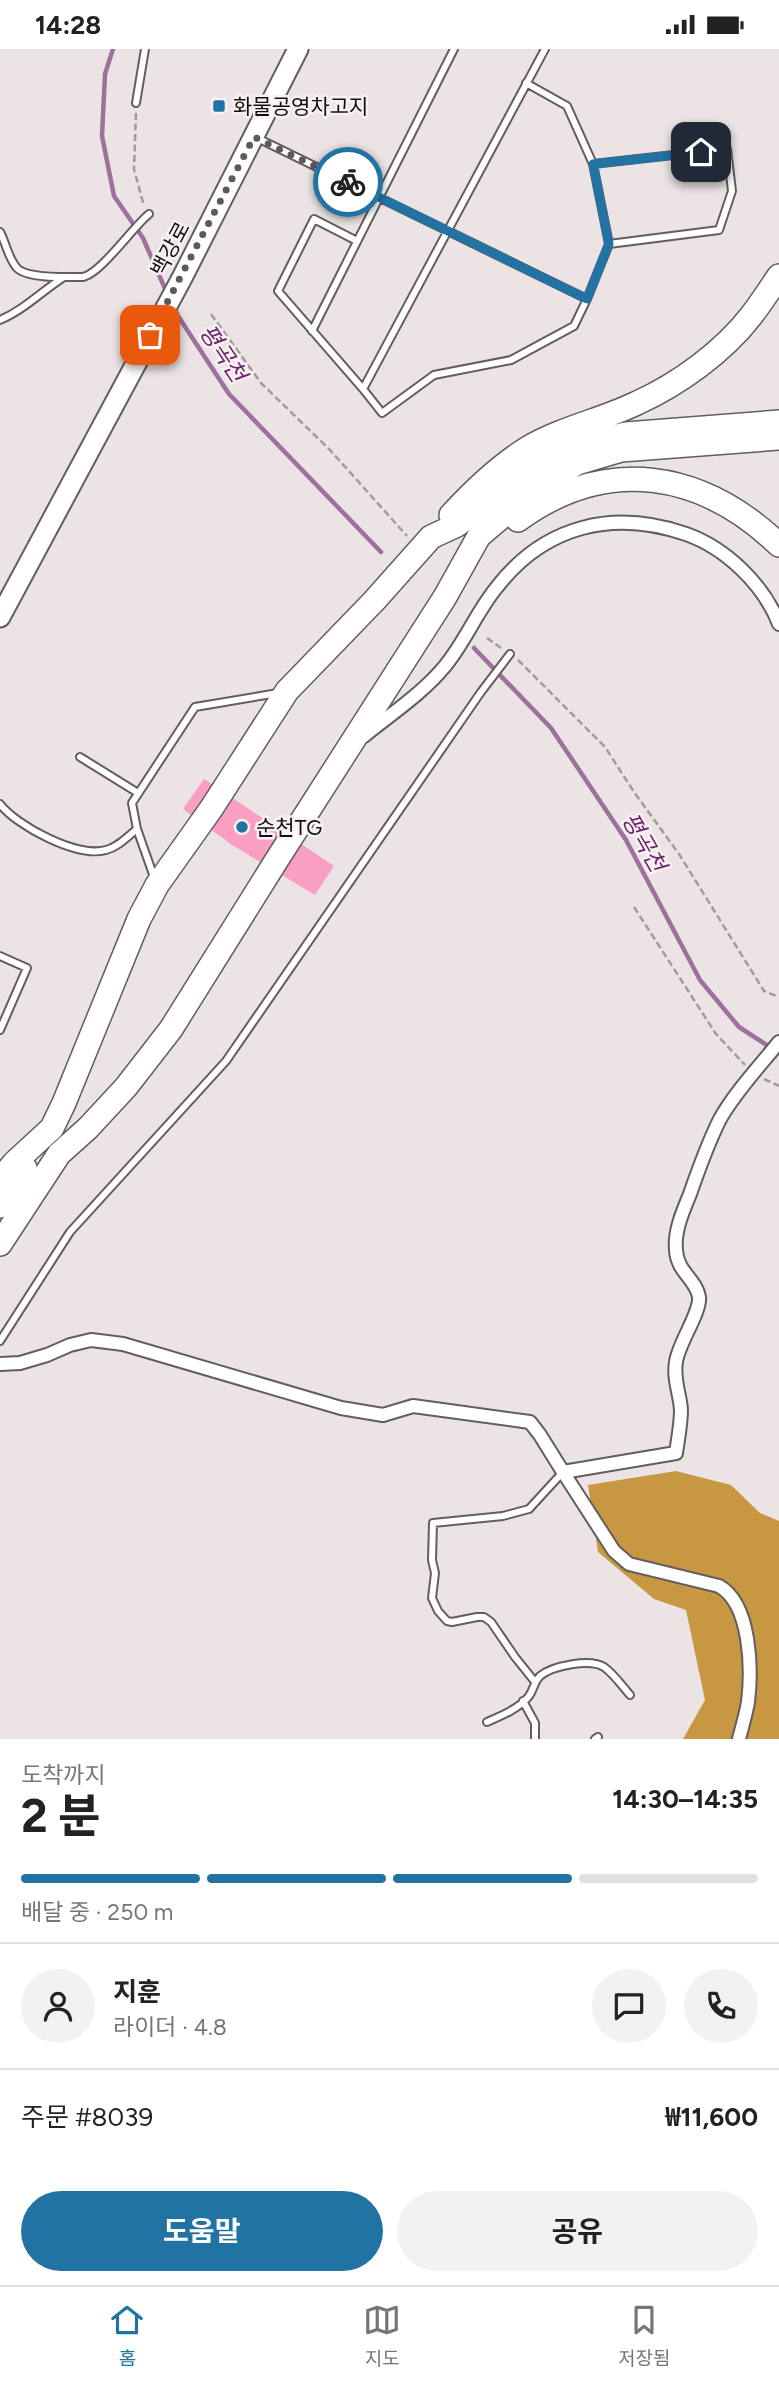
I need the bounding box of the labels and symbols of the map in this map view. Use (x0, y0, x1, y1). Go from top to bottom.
place label: 화물공영차고지 (233, 94, 368, 119)
marker: 화물공영차고지 (211, 98, 227, 114)
pin (671, 122, 731, 182)
courier (313, 147, 383, 217)
street label: 백강로 (145, 218, 195, 280)
pin (120, 305, 180, 365)
water label: 평곡천 (194, 319, 254, 389)
water label: 평곡천 (616, 808, 673, 879)
place label: 순천TG (256, 815, 322, 840)
marker: 순천TG (234, 819, 250, 835)

